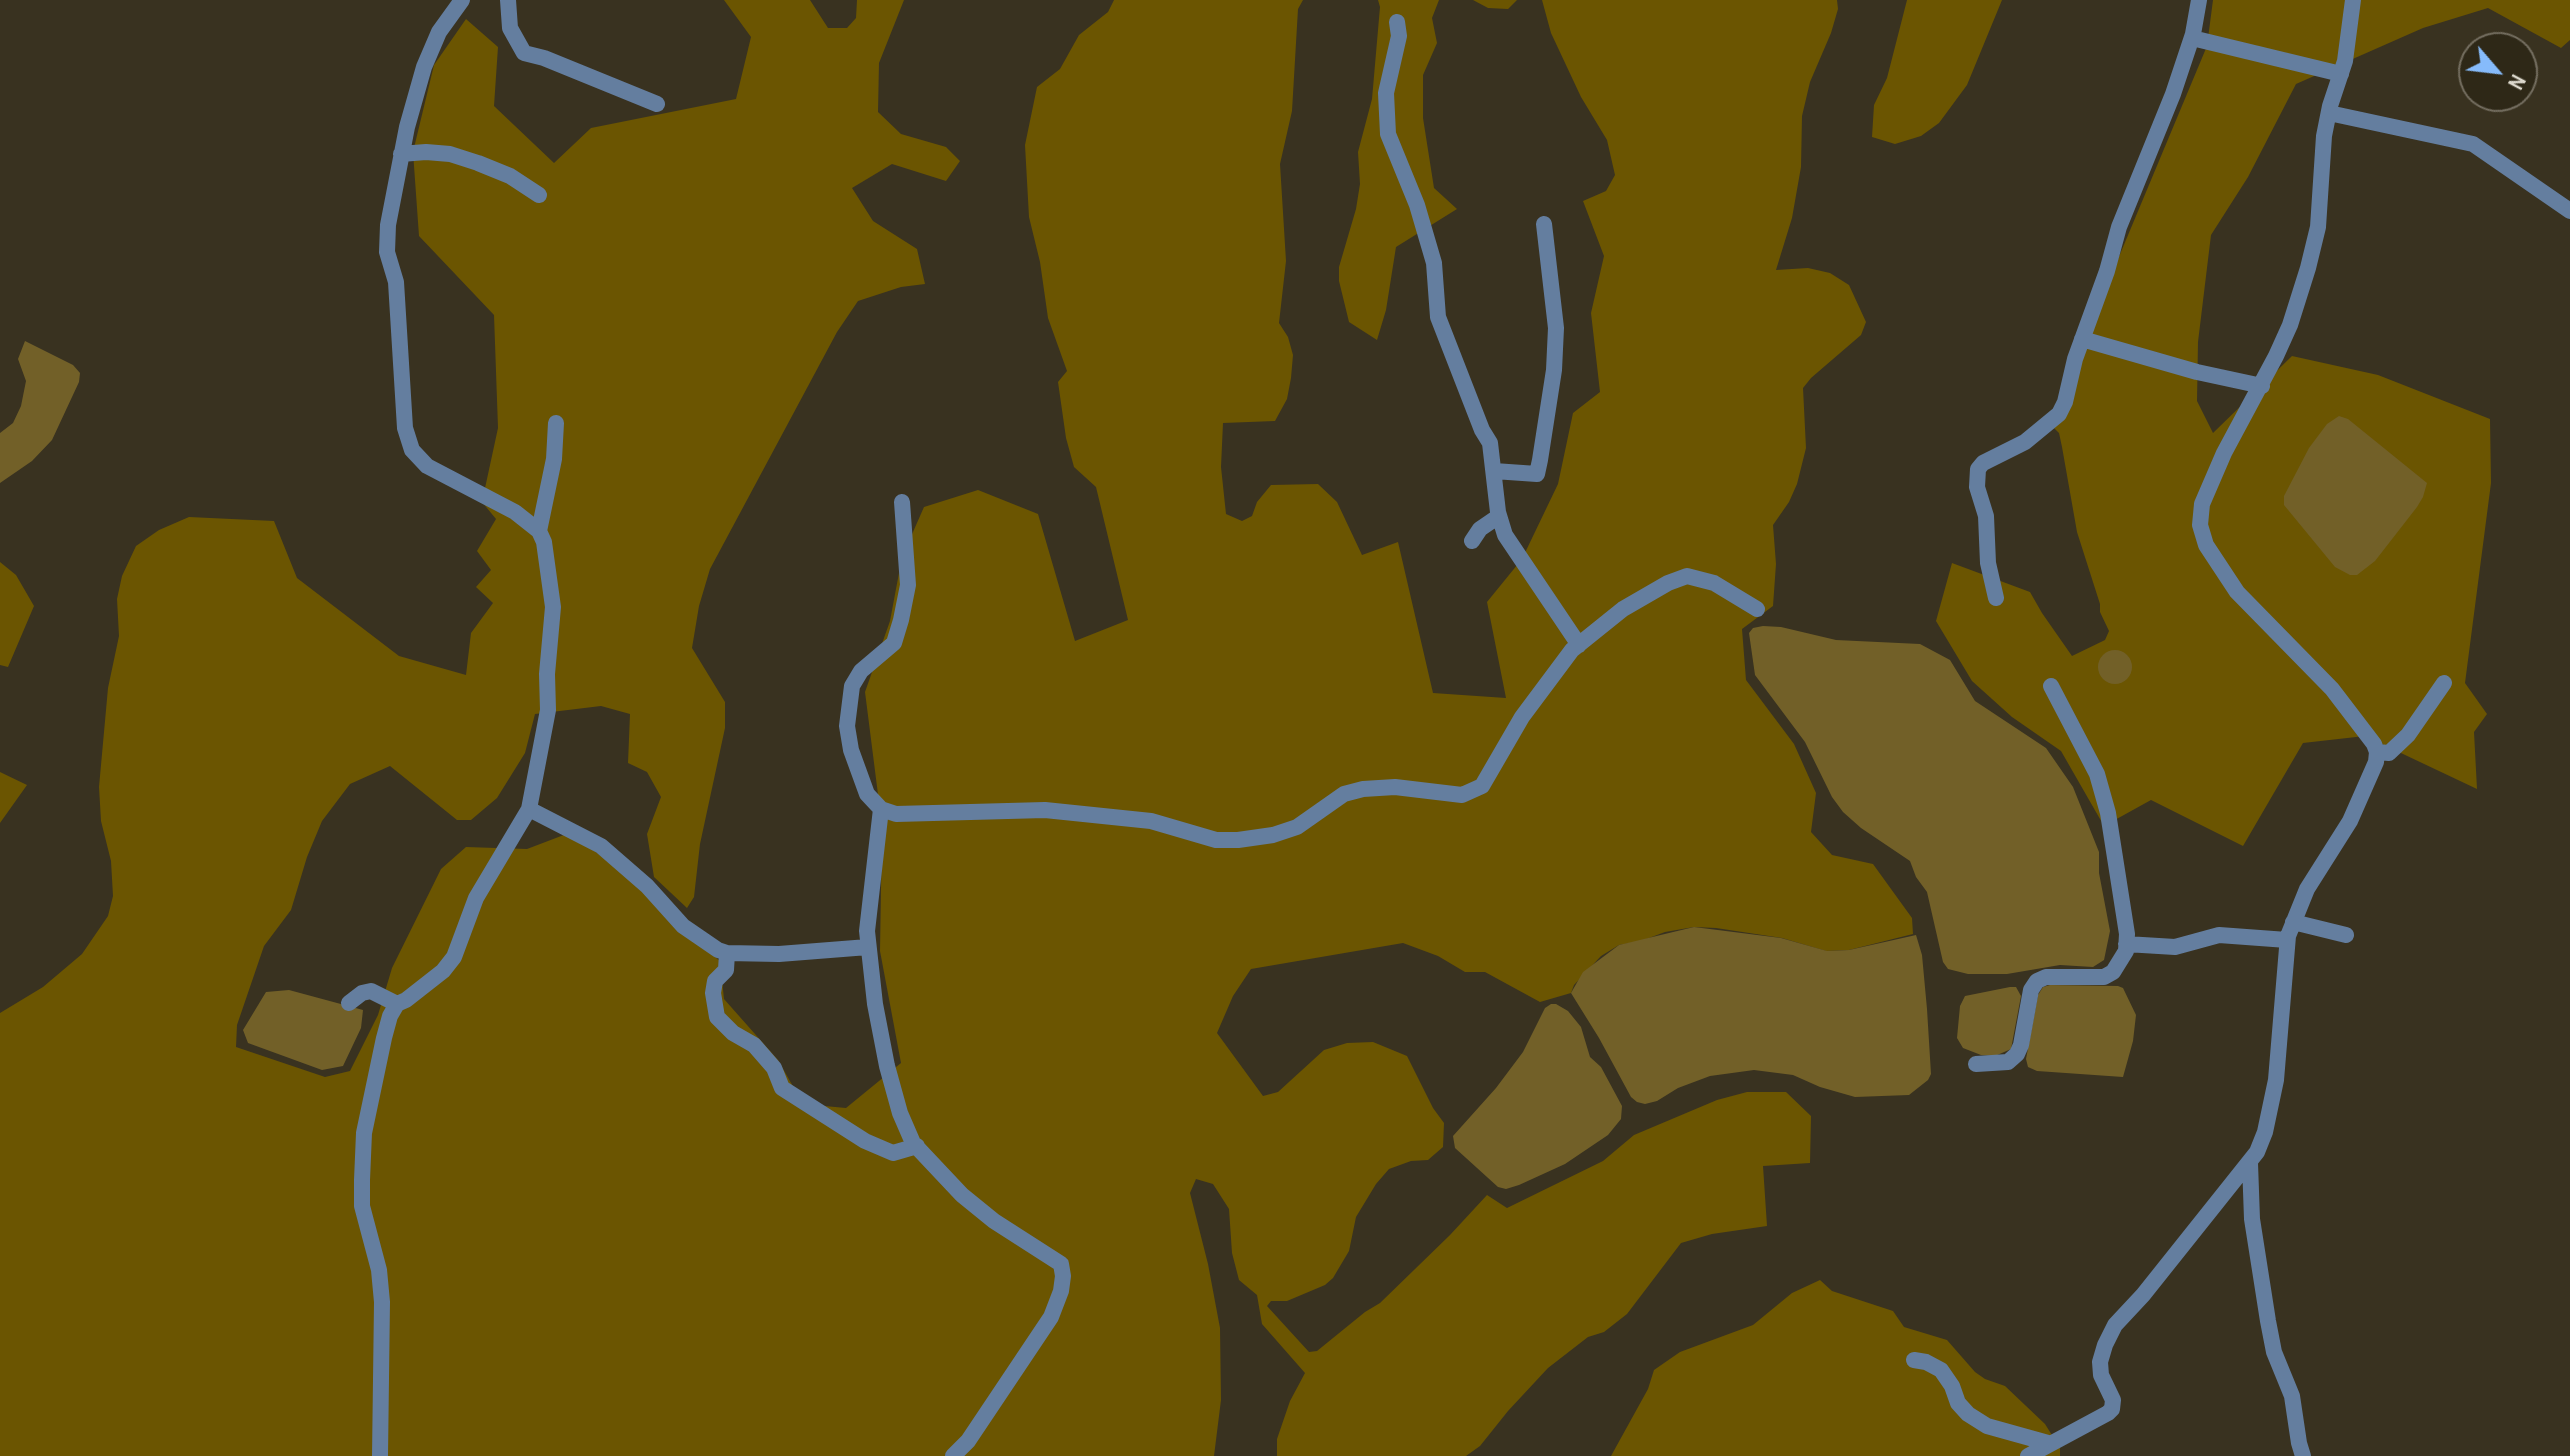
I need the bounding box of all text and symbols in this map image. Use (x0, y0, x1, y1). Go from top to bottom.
north arrow (2458, 32, 2538, 112)
text: N (2501, 70, 2534, 95)

